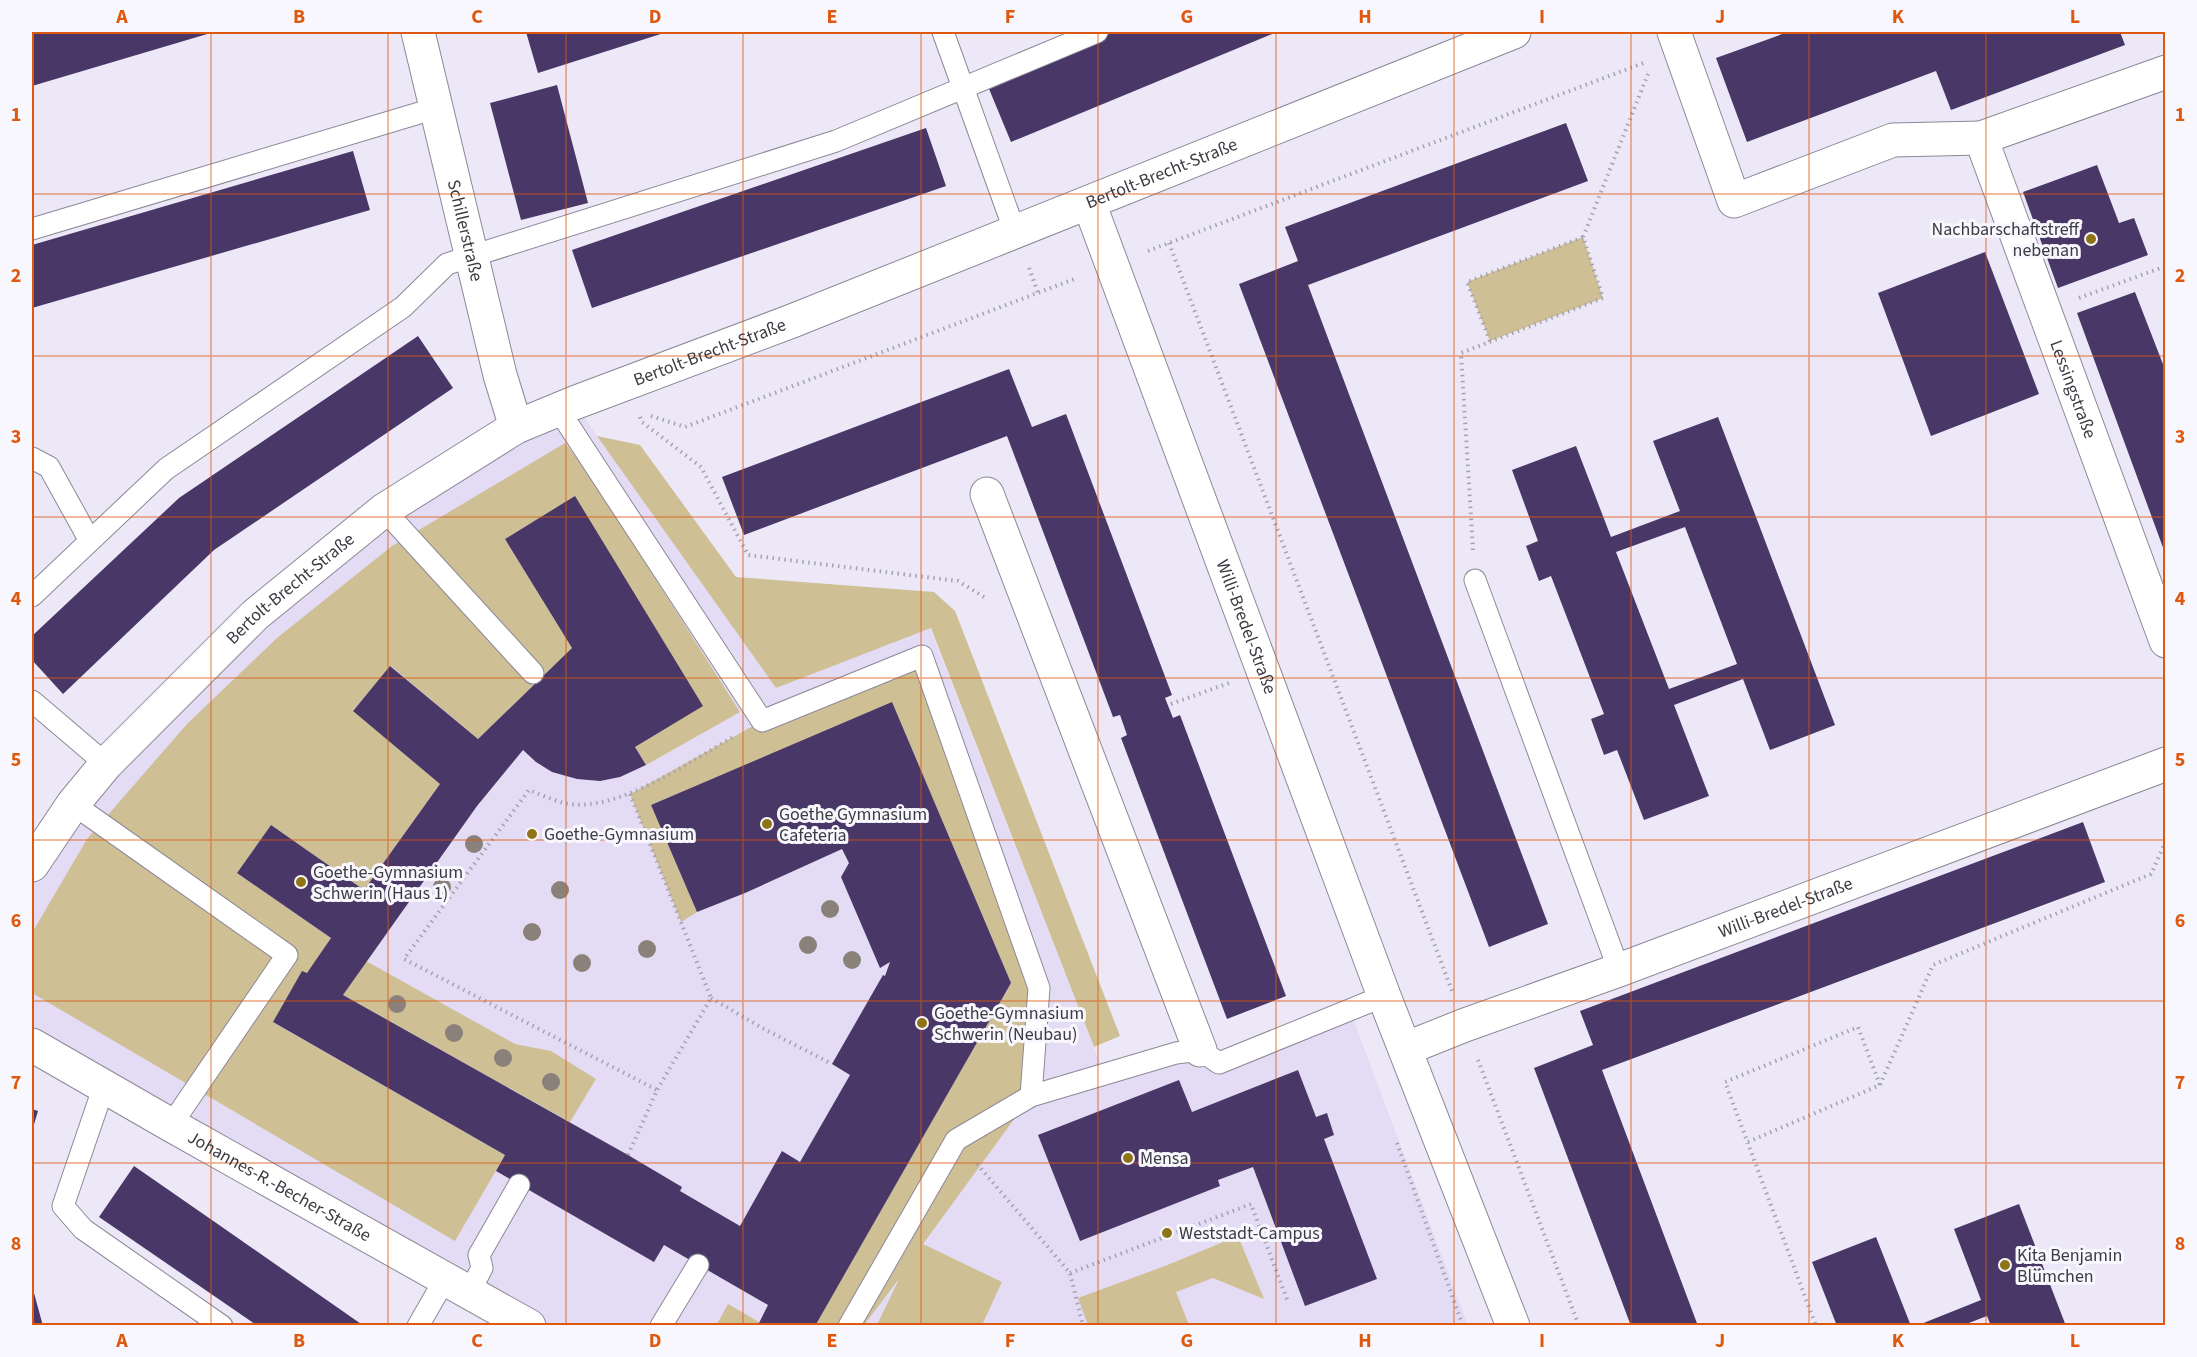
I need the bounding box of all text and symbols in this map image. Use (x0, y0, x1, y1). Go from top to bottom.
text: A (115, 3, 128, 31)
text: B (293, 3, 305, 31)
text: C (471, 3, 483, 31)
text: D (649, 3, 661, 31)
text: E (827, 3, 837, 31)
text: F (1005, 3, 1015, 31)
text: G (1181, 3, 1193, 31)
text: H (1358, 3, 1372, 31)
text: I (1539, 3, 1545, 31)
text: J (1715, 3, 1725, 31)
text: K (1892, 3, 1905, 31)
text: L (2070, 3, 2080, 31)
text: 1 (11, 101, 21, 129)
text: 1 (2175, 101, 2185, 129)
street label: Bertolt-Brecht-Straße (1082, 132, 1241, 215)
street label: Schillerstraße (441, 177, 489, 284)
place label: Nachbarschaftstreff nebenan (1932, 217, 2080, 263)
marker: Nachbarschaftstreff nebenan (2084, 232, 2098, 246)
text: 2 (11, 262, 21, 290)
text: 2 (2175, 262, 2185, 290)
street label: Bertolt-Brecht-Straße (630, 312, 790, 393)
street label: Lessingstraße (2043, 336, 2103, 442)
text: 3 (11, 423, 21, 451)
text: 3 (2175, 423, 2185, 451)
street label: Bertolt-Brecht-Straße (221, 527, 360, 650)
street label: Willi-Bredel-Straße (1210, 556, 1283, 698)
text: 4 (11, 585, 22, 613)
text: 4 (2175, 585, 2186, 613)
text: 5 (11, 746, 21, 774)
text: 5 (2175, 746, 2185, 774)
place label: Goethe Gymnasium Cafeteria (779, 802, 927, 848)
marker: Goethe Gymnasium Cafeteria (760, 817, 774, 831)
place label: Goethe-Gymnasium (544, 822, 694, 847)
marker: Goethe-Gymnasium (525, 827, 539, 841)
place label: Goethe-Gymnasium Schwerin (Haus 1) (313, 860, 463, 906)
street label: Willi-Bredel-Straße (1715, 871, 1856, 944)
marker: Goethe-Gymnasium Schwerin (Haus 1) (294, 875, 308, 889)
text: 6 (11, 907, 21, 935)
text: 6 (2175, 907, 2185, 935)
place label: Goethe-Gymnasium Schwerin (Neubau) (934, 1001, 1084, 1047)
marker: Goethe-Gymnasium Schwerin (Neubau) (915, 1016, 929, 1030)
text: 7 (11, 1069, 21, 1097)
text: 7 (2175, 1069, 2185, 1097)
street label: Johannes-R.-Becher-Straße (183, 1125, 376, 1248)
place label: Mensa (1140, 1146, 1188, 1171)
marker: Mensa (1121, 1151, 1135, 1165)
place label: Weststadt-Campus (1179, 1221, 1320, 1246)
marker: Weststadt-Campus (1160, 1226, 1174, 1240)
text: 8 (11, 1230, 21, 1258)
text: 8 (2175, 1230, 2185, 1258)
place label: Kita Benjamin Blümchen (2017, 1243, 2122, 1289)
marker: Kita Benjamin Blümchen (1998, 1258, 2012, 1272)
text: A (115, 1327, 128, 1355)
text: B (293, 1327, 305, 1355)
text: C (471, 1327, 483, 1355)
text: D (649, 1327, 661, 1355)
text: E (827, 1327, 837, 1355)
text: F (1005, 1327, 1015, 1355)
text: G (1181, 1327, 1193, 1355)
text: H (1358, 1327, 1372, 1355)
text: I (1539, 1327, 1545, 1355)
text: J (1715, 1327, 1725, 1355)
text: K (1892, 1327, 1905, 1355)
text: L (2070, 1327, 2080, 1355)

